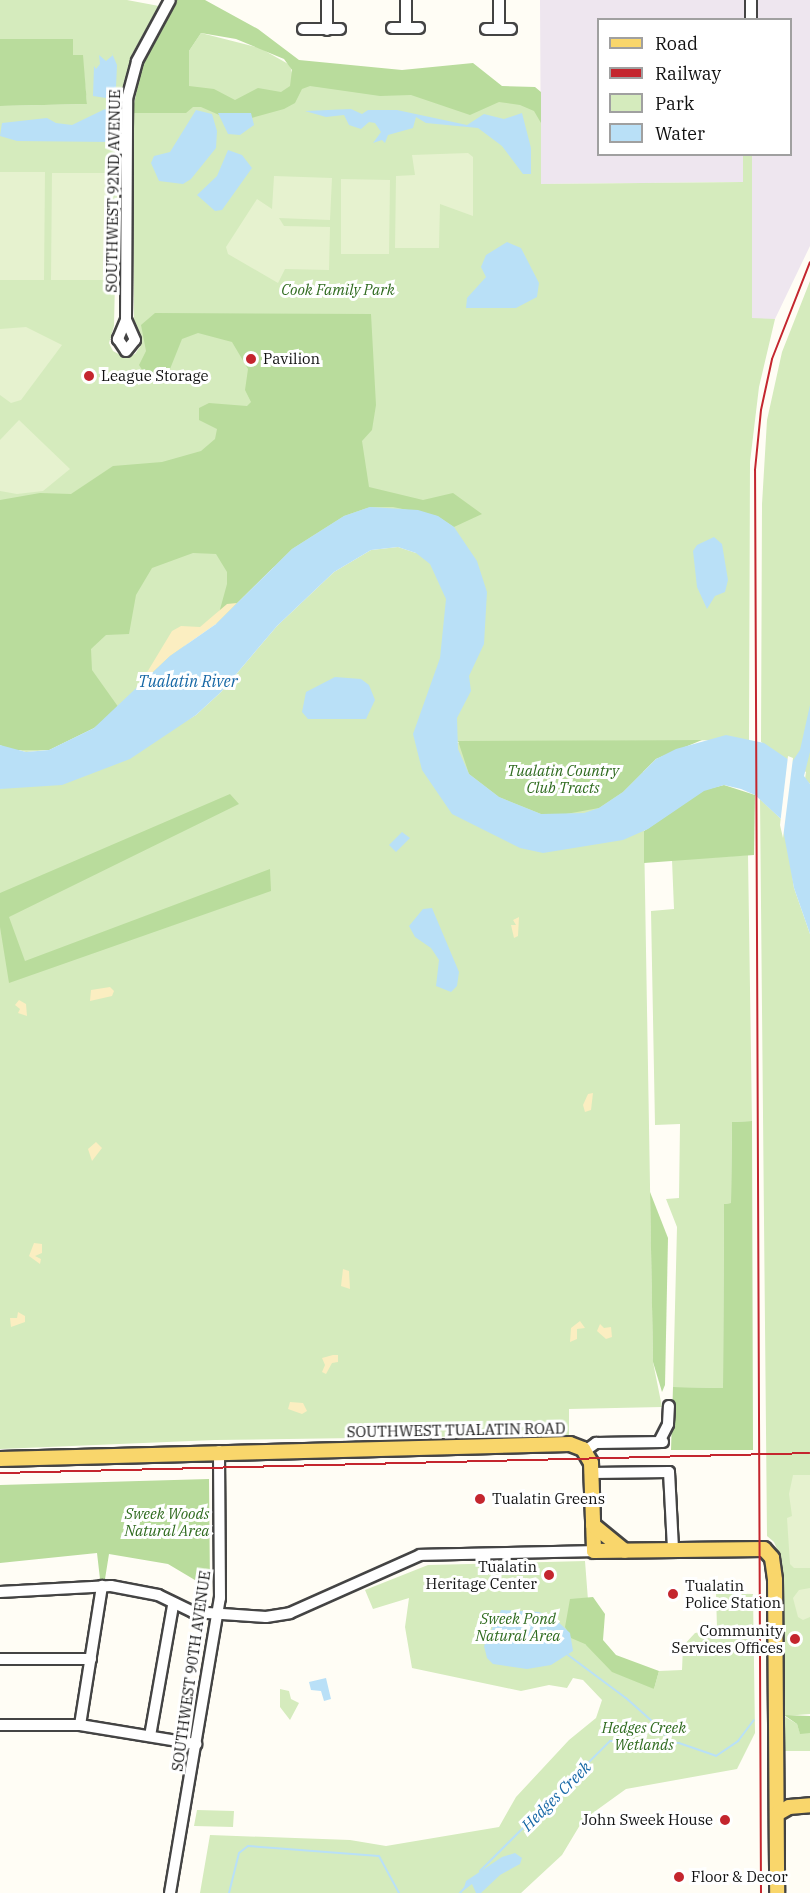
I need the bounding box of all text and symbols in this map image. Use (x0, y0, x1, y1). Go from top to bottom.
legend (597, 18, 792, 156)
text: Road (655, 32, 698, 55)
text: Railway (655, 62, 721, 85)
street label: SOUTHWEST 92ND AVENUE (102, 89, 124, 293)
text: Park (655, 92, 694, 115)
text: Water (655, 122, 705, 145)
park label: Cook Family Park (281, 281, 395, 299)
place label: Pavilion (263, 350, 320, 368)
marker: Pavilion (244, 352, 258, 366)
place label: League Storage (101, 367, 209, 385)
marker: League Storage (82, 369, 96, 383)
water label: Tualatin River (138, 671, 238, 691)
park label: Tualatin Country Club Tracts (507, 761, 619, 796)
street label: SOUTHWEST TUALATIN ROAD (346, 1419, 566, 1441)
place label: Tualatin Greens (492, 1490, 605, 1508)
marker: Tualatin Greens (473, 1492, 487, 1506)
park label: Sweek Woods Natural Area (125, 1504, 209, 1539)
place label: Tualatin Heritage Center (426, 1557, 537, 1592)
marker: Tualatin Heritage Center (542, 1568, 556, 1582)
street label: SOUTHWEST 90TH AVENUE (168, 1569, 214, 1773)
place label: Tualatin Police Station (685, 1576, 781, 1611)
marker: Tualatin Police Station (666, 1587, 680, 1601)
park label: Sweek Pond Natural Area (476, 1609, 560, 1644)
place label: Community Services Offices (672, 1621, 783, 1656)
marker: Community Services Offices (788, 1632, 802, 1646)
park label: Hedges Creek Wetlands (602, 1718, 686, 1753)
water label: Hedges Creek (517, 1757, 595, 1835)
place label: John Sweek House (582, 1811, 713, 1829)
marker: John Sweek House (718, 1813, 732, 1827)
place label: Floor & Decor (691, 1868, 788, 1886)
marker: Floor & Decor (672, 1870, 686, 1884)

